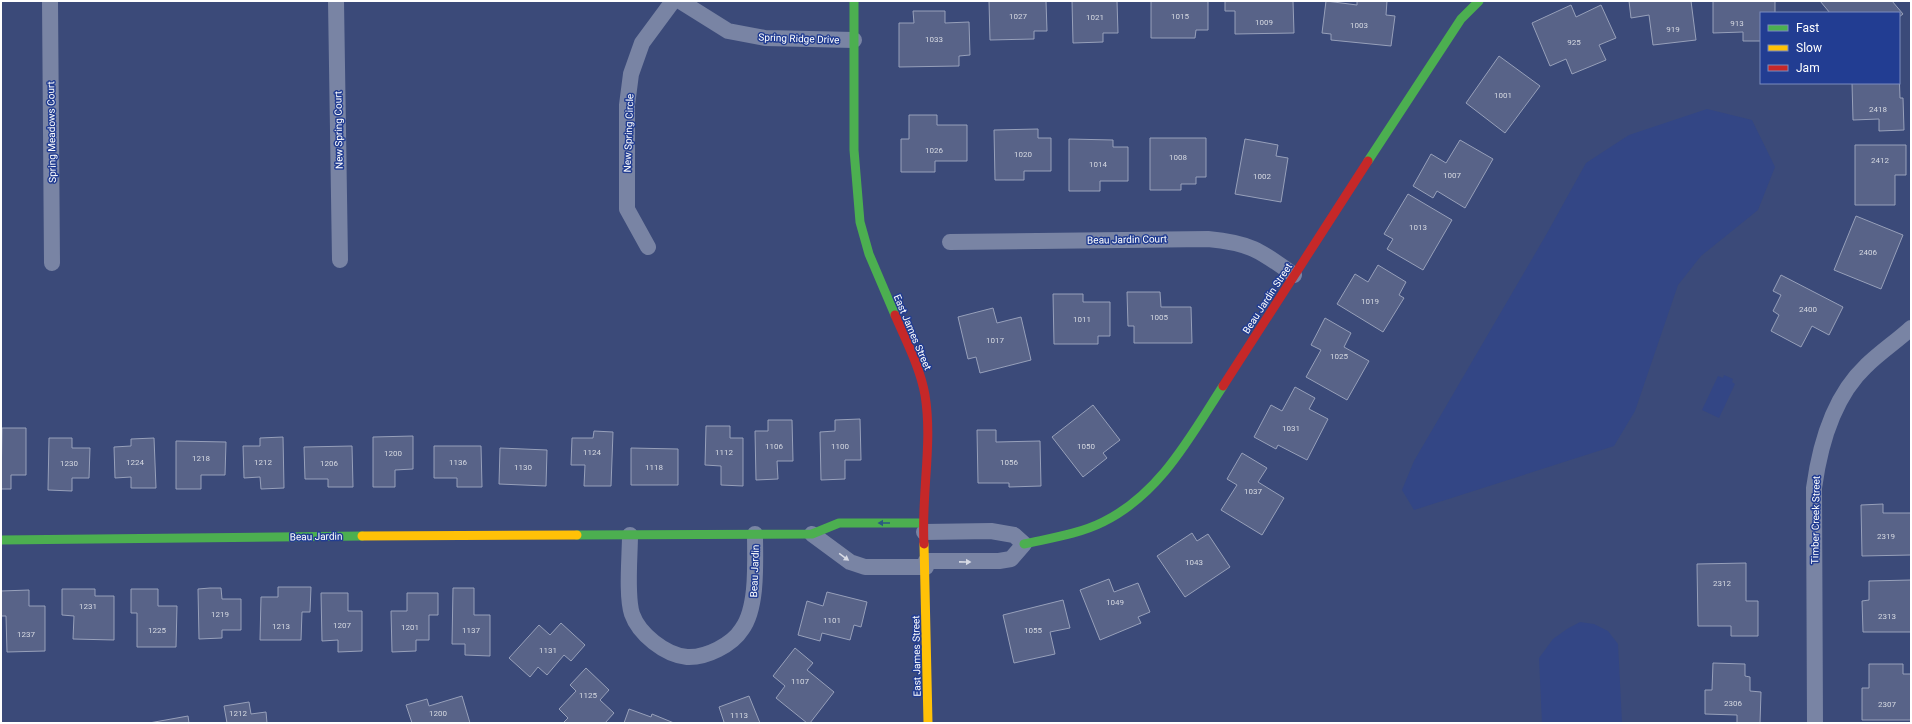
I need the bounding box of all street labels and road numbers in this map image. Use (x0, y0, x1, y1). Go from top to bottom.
street label: Spring Ridge Drive (758, 32, 840, 45)
street label: Spring Meadows Court (45, 81, 58, 183)
street label: New Spring Court (332, 91, 345, 169)
street label: New Spring Circle (622, 94, 635, 173)
street label: Beau Jardin Court (1087, 233, 1167, 246)
street label: Beau Jardin Street (1241, 261, 1294, 336)
street label: East James Street (892, 293, 933, 372)
street label: Timber Creek Street (1809, 476, 1822, 564)
street label: Beau Jardin (290, 531, 343, 542)
street label: Beau Jardin (748, 544, 761, 598)
street label: East James Street (910, 615, 923, 697)

